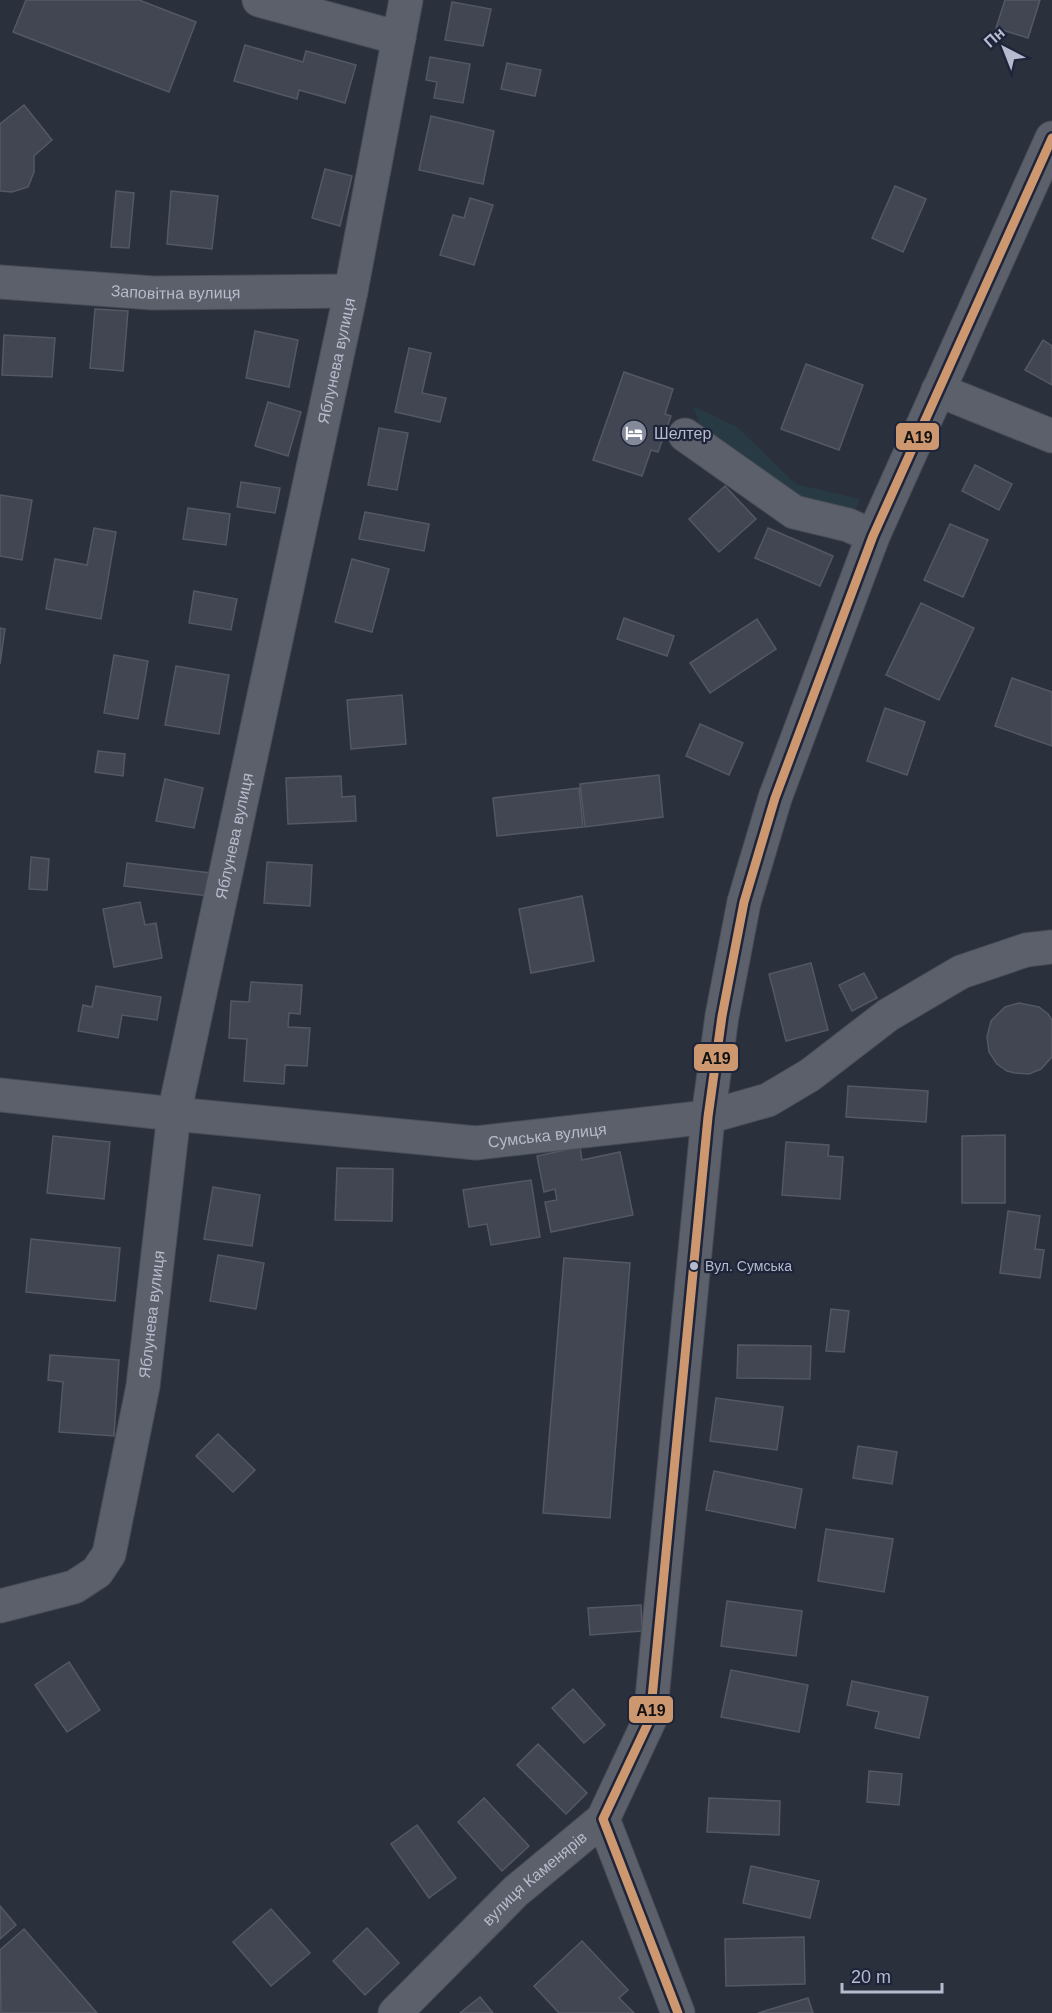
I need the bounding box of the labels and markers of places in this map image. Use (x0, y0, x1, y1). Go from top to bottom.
hotel icon: Шелтер (619, 418, 649, 448)
place label: Шелтер (654, 425, 711, 442)
place label: Вул. Сумська (705, 1258, 792, 1274)
marker: Вул. Сумська (688, 1260, 700, 1272)

